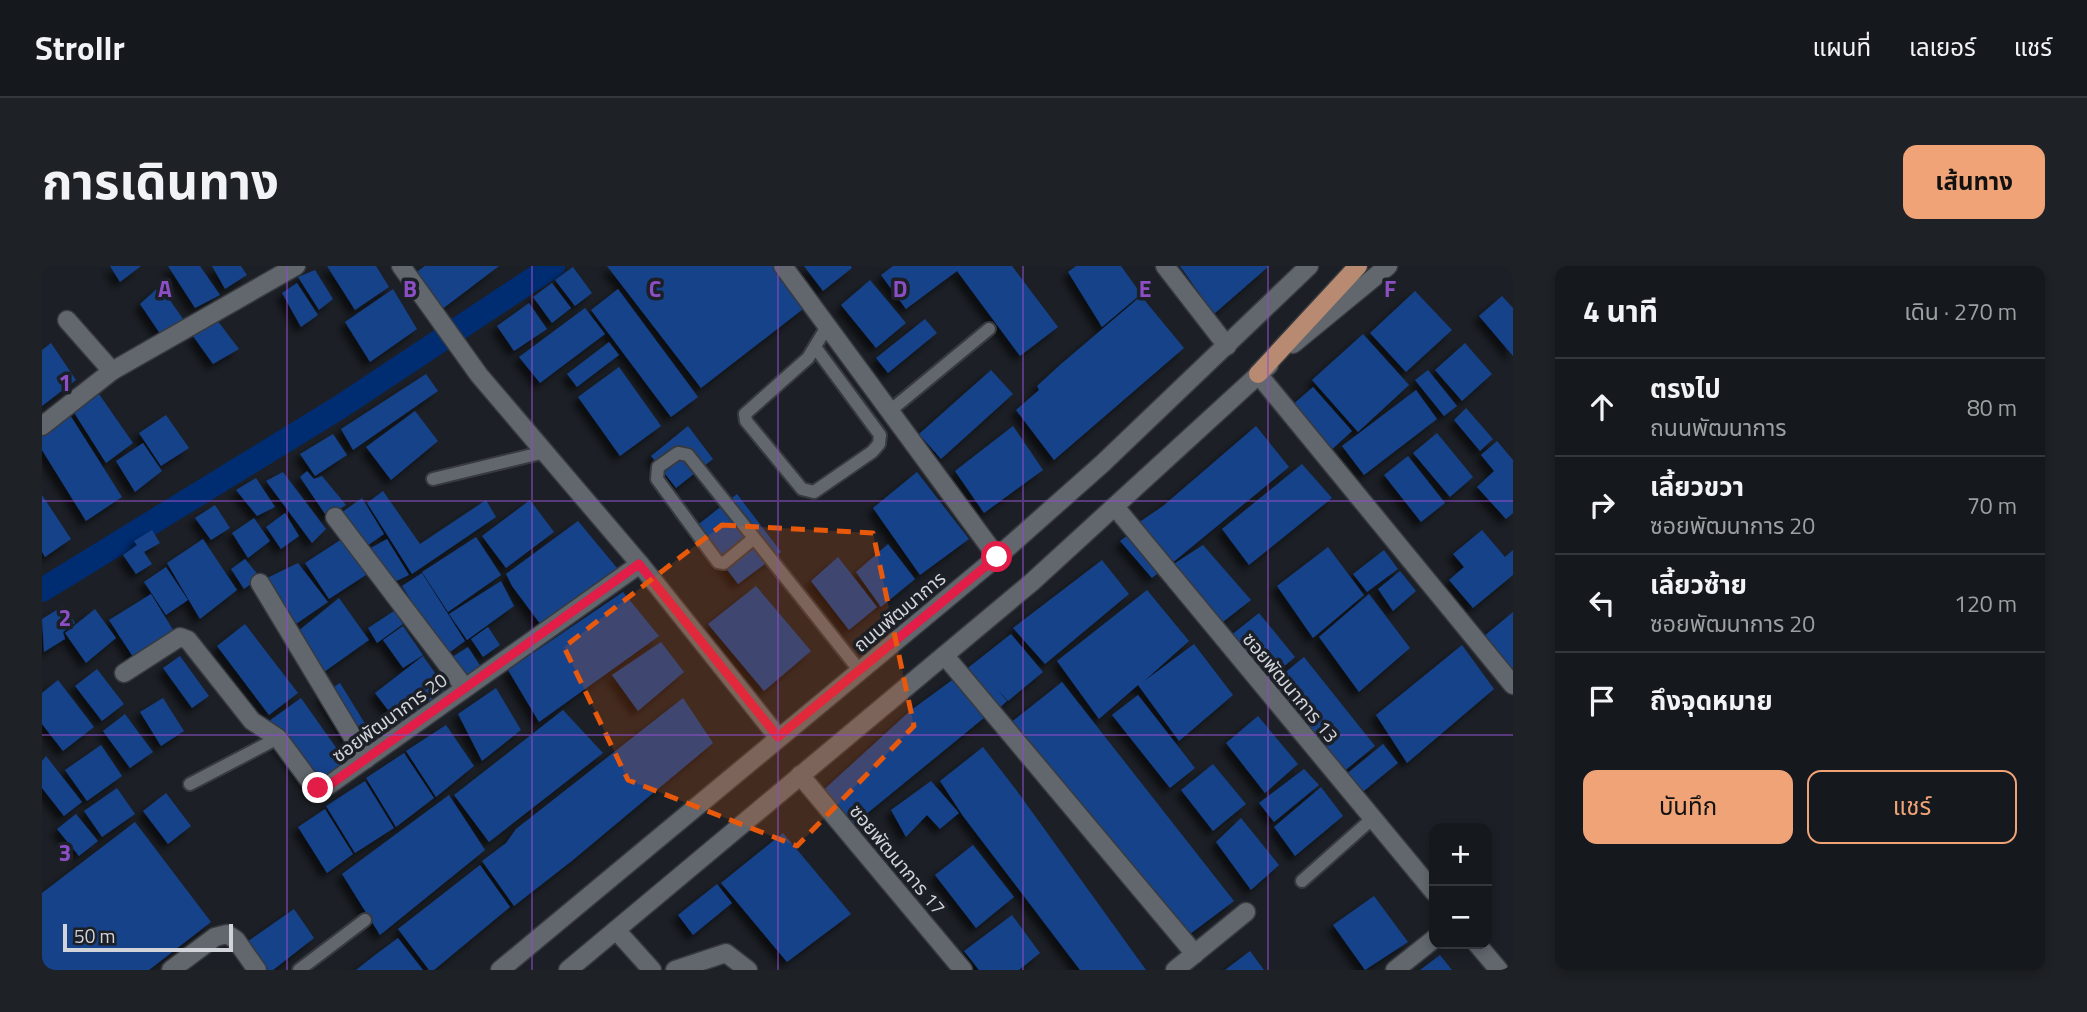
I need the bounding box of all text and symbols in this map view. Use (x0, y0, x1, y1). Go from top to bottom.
text: Strollr (35, 23, 125, 73)
text: แผนที่ (1813, 29, 1871, 65)
text: เลเยอร์ (1909, 29, 1976, 65)
text: แชร์ (2014, 29, 2052, 65)
text: การเดินทาง (42, 143, 279, 218)
button: เส้นทาง (1903, 145, 2045, 219)
text: A (158, 271, 172, 306)
text: B (403, 271, 417, 306)
text: C (649, 271, 661, 306)
text: D (893, 271, 907, 306)
text: E (1139, 271, 1151, 306)
text: F (1384, 271, 1396, 306)
text: 4 นาที (1583, 288, 1658, 334)
text: เดิน · 270 m (1904, 294, 2017, 329)
text: 1 (59, 365, 71, 400)
text: ตรงไป (1650, 369, 1721, 408)
icon: ahead (1583, 388, 1621, 426)
text: 80 m (1967, 390, 2017, 425)
text: ถนนพัฒนาการ (1650, 410, 1787, 445)
text: เลี้ยวขวา (1650, 467, 1744, 506)
icon: right (1583, 486, 1621, 524)
text: 70 m (1967, 488, 2017, 523)
text: ซอยพัฒนาการ 20 (1650, 508, 1815, 543)
route start (981, 541, 1012, 572)
street label: ถนนพัฒนาการ (846, 564, 952, 658)
text: เลี้ยวซ้าย (1650, 565, 1747, 604)
icon: left (1583, 584, 1621, 622)
text: 120 m (1954, 586, 2017, 621)
text: 2 (59, 600, 71, 635)
text: ซอยพัฒนาการ 20 (1650, 606, 1815, 641)
street label: ซอยพัฒนาการ 13 (1236, 625, 1346, 749)
street label: ซอยพัฒนาการ 20 (325, 665, 453, 769)
text: ถึงจุดหมาย (1650, 681, 1773, 720)
icon: arrive (1583, 682, 1621, 720)
button: บันทึก (1583, 770, 1793, 844)
button: แชร์ (1807, 770, 2017, 844)
route end (302, 772, 333, 803)
street label: ซอยพัฒนาการ 17 (843, 797, 953, 921)
map controls (1429, 823, 1492, 949)
button: + (1429, 823, 1492, 886)
text: 3 (59, 835, 71, 870)
button: − (1429, 886, 1492, 949)
scale bar (63, 921, 233, 953)
text: 50 m (74, 921, 115, 950)

